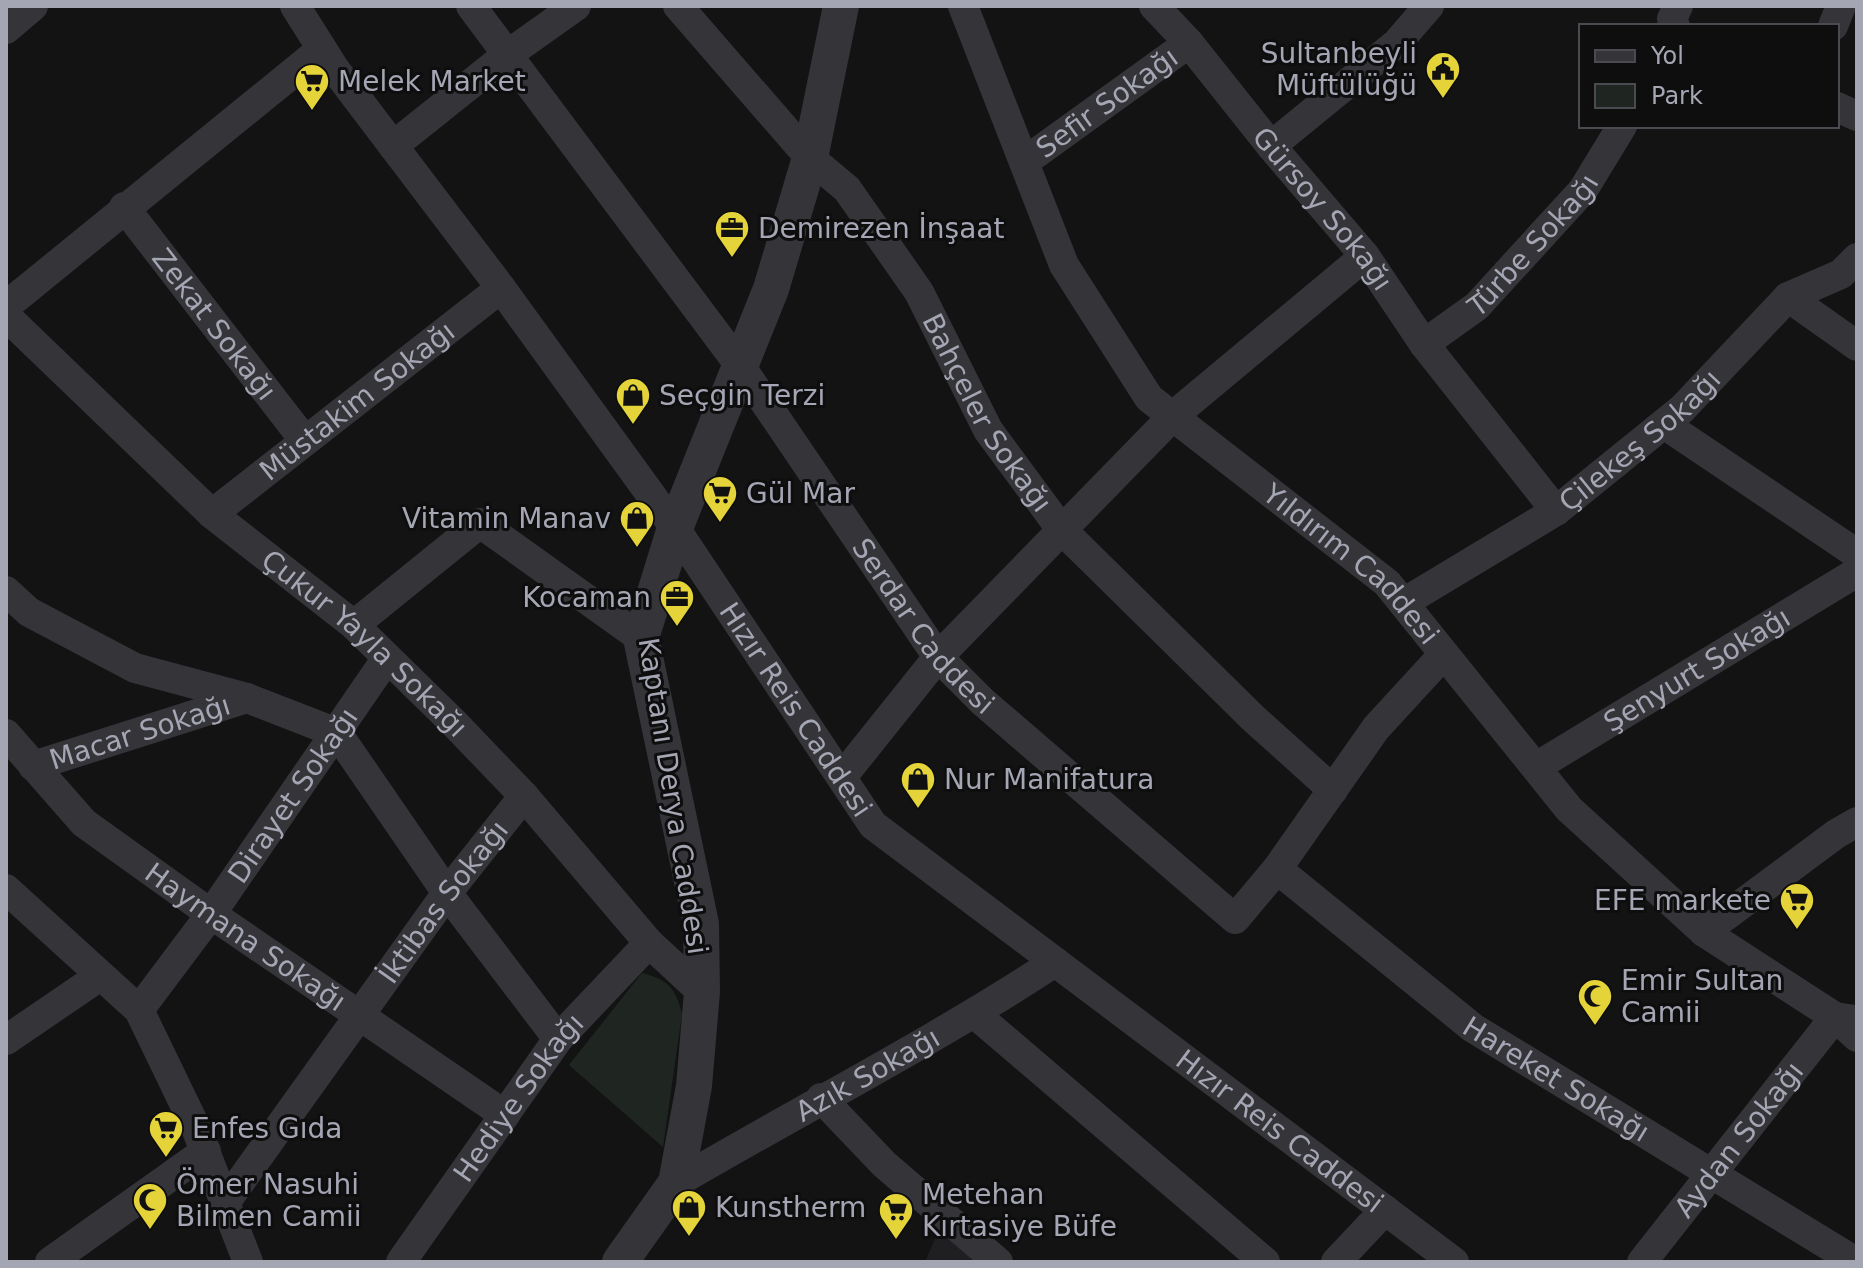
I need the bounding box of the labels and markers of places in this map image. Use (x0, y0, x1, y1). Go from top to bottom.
place label: Sultanbeyli Müftülüğü (1261, 37, 1417, 102)
public building icon: Sultanbeyli Müftülüğü (1424, 50, 1462, 100)
supermarket icon: Melek Market (293, 62, 331, 112)
place label: Melek Market (338, 65, 526, 98)
office icon: Demirezen İnşaat (713, 209, 751, 259)
place label: Demirezen İnşaat (758, 212, 1004, 245)
shop icon: Seçgin Terzi (614, 376, 652, 426)
place label: Seçgin Terzi (659, 379, 825, 412)
supermarket icon: Gül Mar (701, 474, 739, 524)
place label: Gül Mar (746, 477, 855, 510)
shop icon: Vitamin Manav (618, 499, 656, 549)
place label: Vitamin Manav (402, 502, 611, 535)
office icon: Kocaman (658, 578, 696, 628)
place label: Kocaman (522, 581, 651, 614)
shop icon: Nur Manifatura (899, 760, 937, 810)
place label: Nur Manifatura (944, 763, 1154, 796)
supermarket icon: EFE markete (1778, 881, 1816, 931)
place label: EFE markete (1594, 884, 1771, 917)
place label: Emir Sultan Camii (1621, 964, 1783, 1029)
mosque icon: Emir Sultan Camii (1576, 977, 1614, 1027)
supermarket icon: Enfes Gıda (147, 1109, 185, 1159)
place label: Enfes Gıda (192, 1112, 342, 1145)
place label: Ömer Nasuhi Bilmen Camii (176, 1167, 361, 1233)
place label: Metehan Kırtasiye Büfe (922, 1178, 1117, 1243)
mosque icon: Ömer Nasuhi Bilmen Camii (131, 1181, 169, 1231)
shop icon: Kunstherm (670, 1188, 708, 1238)
place label: Kunstherm (715, 1191, 866, 1224)
supermarket icon: Metehan Kırtasiye Büfe (877, 1191, 915, 1241)

